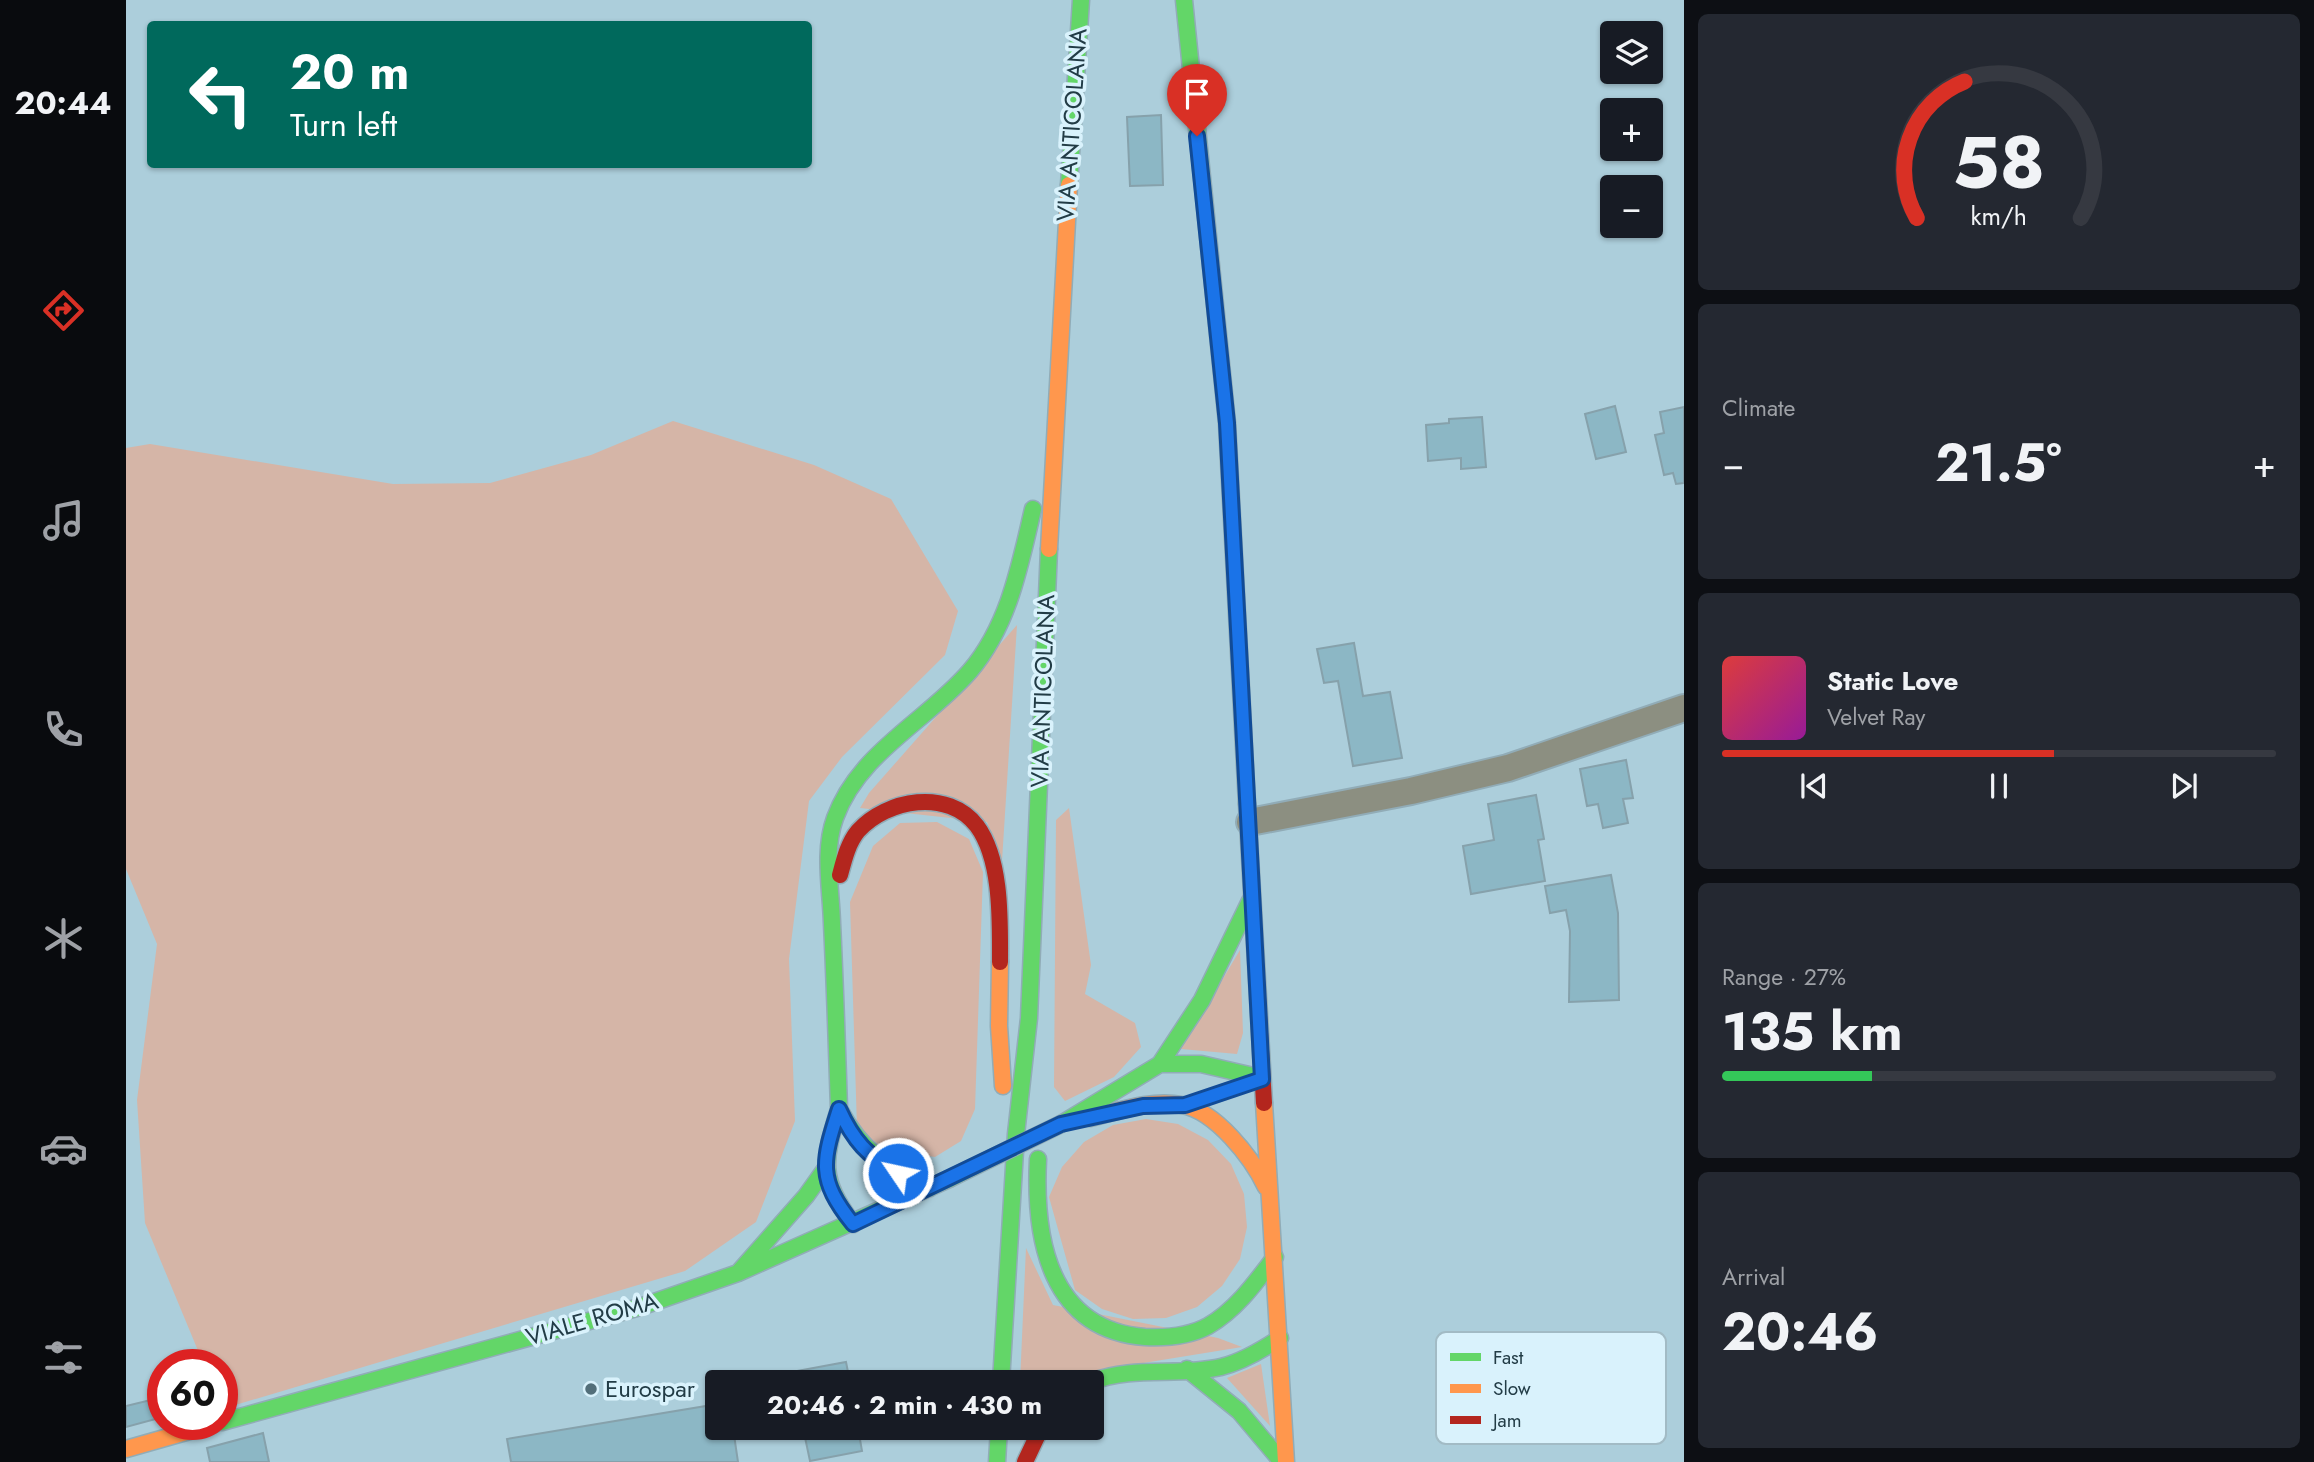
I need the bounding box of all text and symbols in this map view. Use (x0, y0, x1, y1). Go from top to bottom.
map controls (1600, 21, 1663, 238)
button: layers (1600, 21, 1663, 84)
street label: VIA ANTICOLANA (1047, 27, 1096, 223)
text: 20 m (290, 37, 409, 107)
icon: left (175, 49, 266, 140)
pin (1167, 64, 1227, 136)
icon: arrive (1178, 75, 1216, 113)
text: 20:44 (14, 80, 112, 126)
button: + (1600, 98, 1663, 161)
text: Turn left (290, 102, 397, 148)
text: 58 (1953, 110, 2045, 215)
button: − (1600, 175, 1663, 238)
text: km/h (1971, 198, 2027, 234)
icon: directions (39, 286, 88, 335)
text: Climate (1722, 391, 1795, 425)
text: 21.5° (1935, 425, 2062, 501)
text: − (1722, 436, 1744, 491)
text: + (2253, 436, 2276, 491)
icon: music (39, 496, 88, 545)
street label: VIA ANTICOLANA (1022, 594, 1063, 788)
text: Static Love (1827, 662, 1959, 700)
text: Velvet Ray (1827, 700, 1925, 734)
icon: phone (39, 705, 88, 754)
icon: previous (1795, 767, 1833, 805)
icon: pause (1980, 767, 2018, 805)
icon: next (2165, 767, 2203, 805)
icon: climate (39, 914, 88, 963)
text: Range · 27% (1722, 960, 1846, 994)
text: 135 km (1722, 994, 1903, 1070)
icon: car (39, 1124, 88, 1173)
position arrow (861, 1136, 935, 1210)
text: Arrival (1722, 1260, 1785, 1294)
street label: VIALE ROMA (521, 1283, 662, 1354)
text: 20:46 (1722, 1294, 1878, 1370)
legend (1436, 1332, 1666, 1444)
icon: filters (39, 1333, 88, 1382)
text: Fast (1493, 1344, 1524, 1371)
speed limit sign: 60 (147, 1349, 238, 1440)
place label: Eurospar (605, 1371, 696, 1406)
text: Slow (1493, 1375, 1531, 1402)
marker: Eurospar (583, 1381, 599, 1397)
text: 20:46 · 2 min · 430 m (767, 1386, 1042, 1424)
text: Jam (1490, 1407, 1522, 1434)

